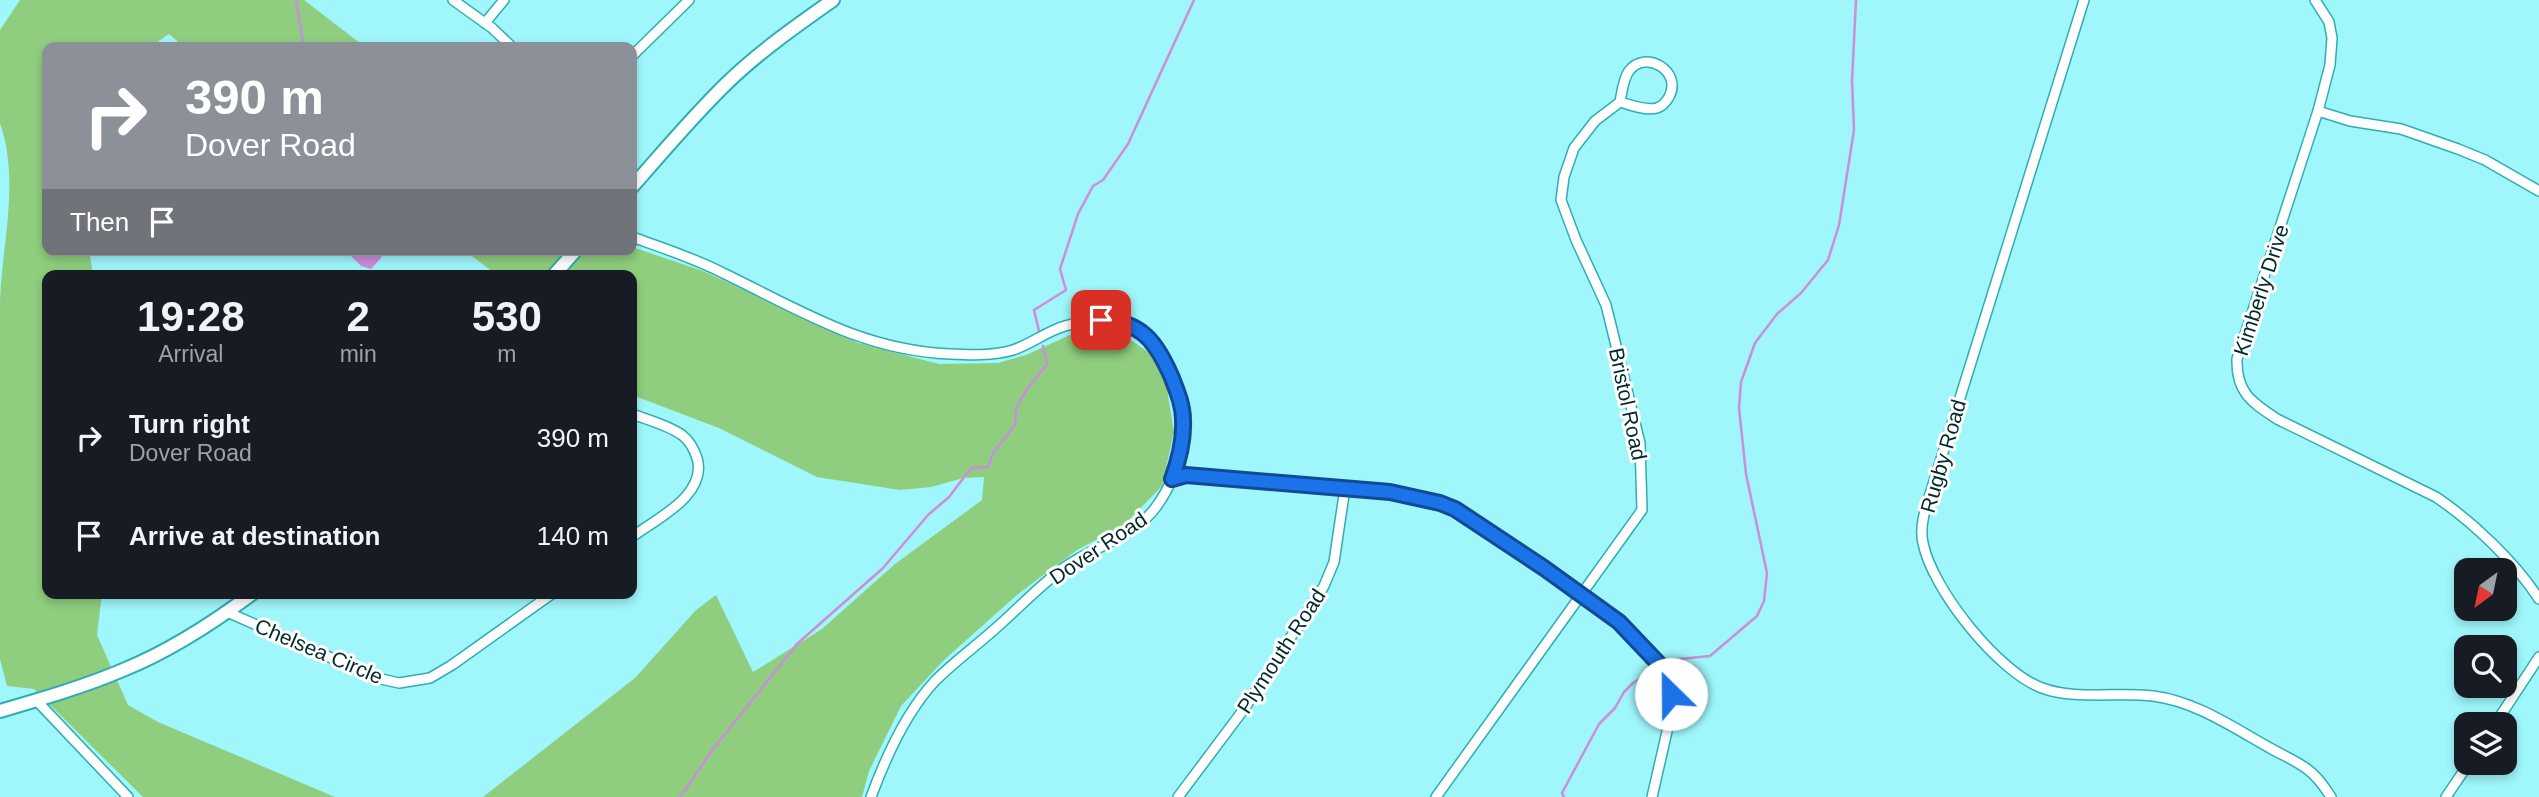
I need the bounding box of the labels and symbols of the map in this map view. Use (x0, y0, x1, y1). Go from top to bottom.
street label: Kimberly Drive (2229, 222, 2293, 358)
pin (1071, 290, 1131, 350)
street label: Bristol Road (1605, 346, 1651, 462)
street label: Rugby Road (1916, 397, 1970, 515)
street label: Dover Road (1045, 507, 1151, 589)
north arrow (2454, 558, 2516, 621)
street label: Plymouth Road (1232, 585, 1330, 717)
street label: Chelsea Circle (252, 614, 386, 688)
position arrow (1634, 657, 1708, 731)

